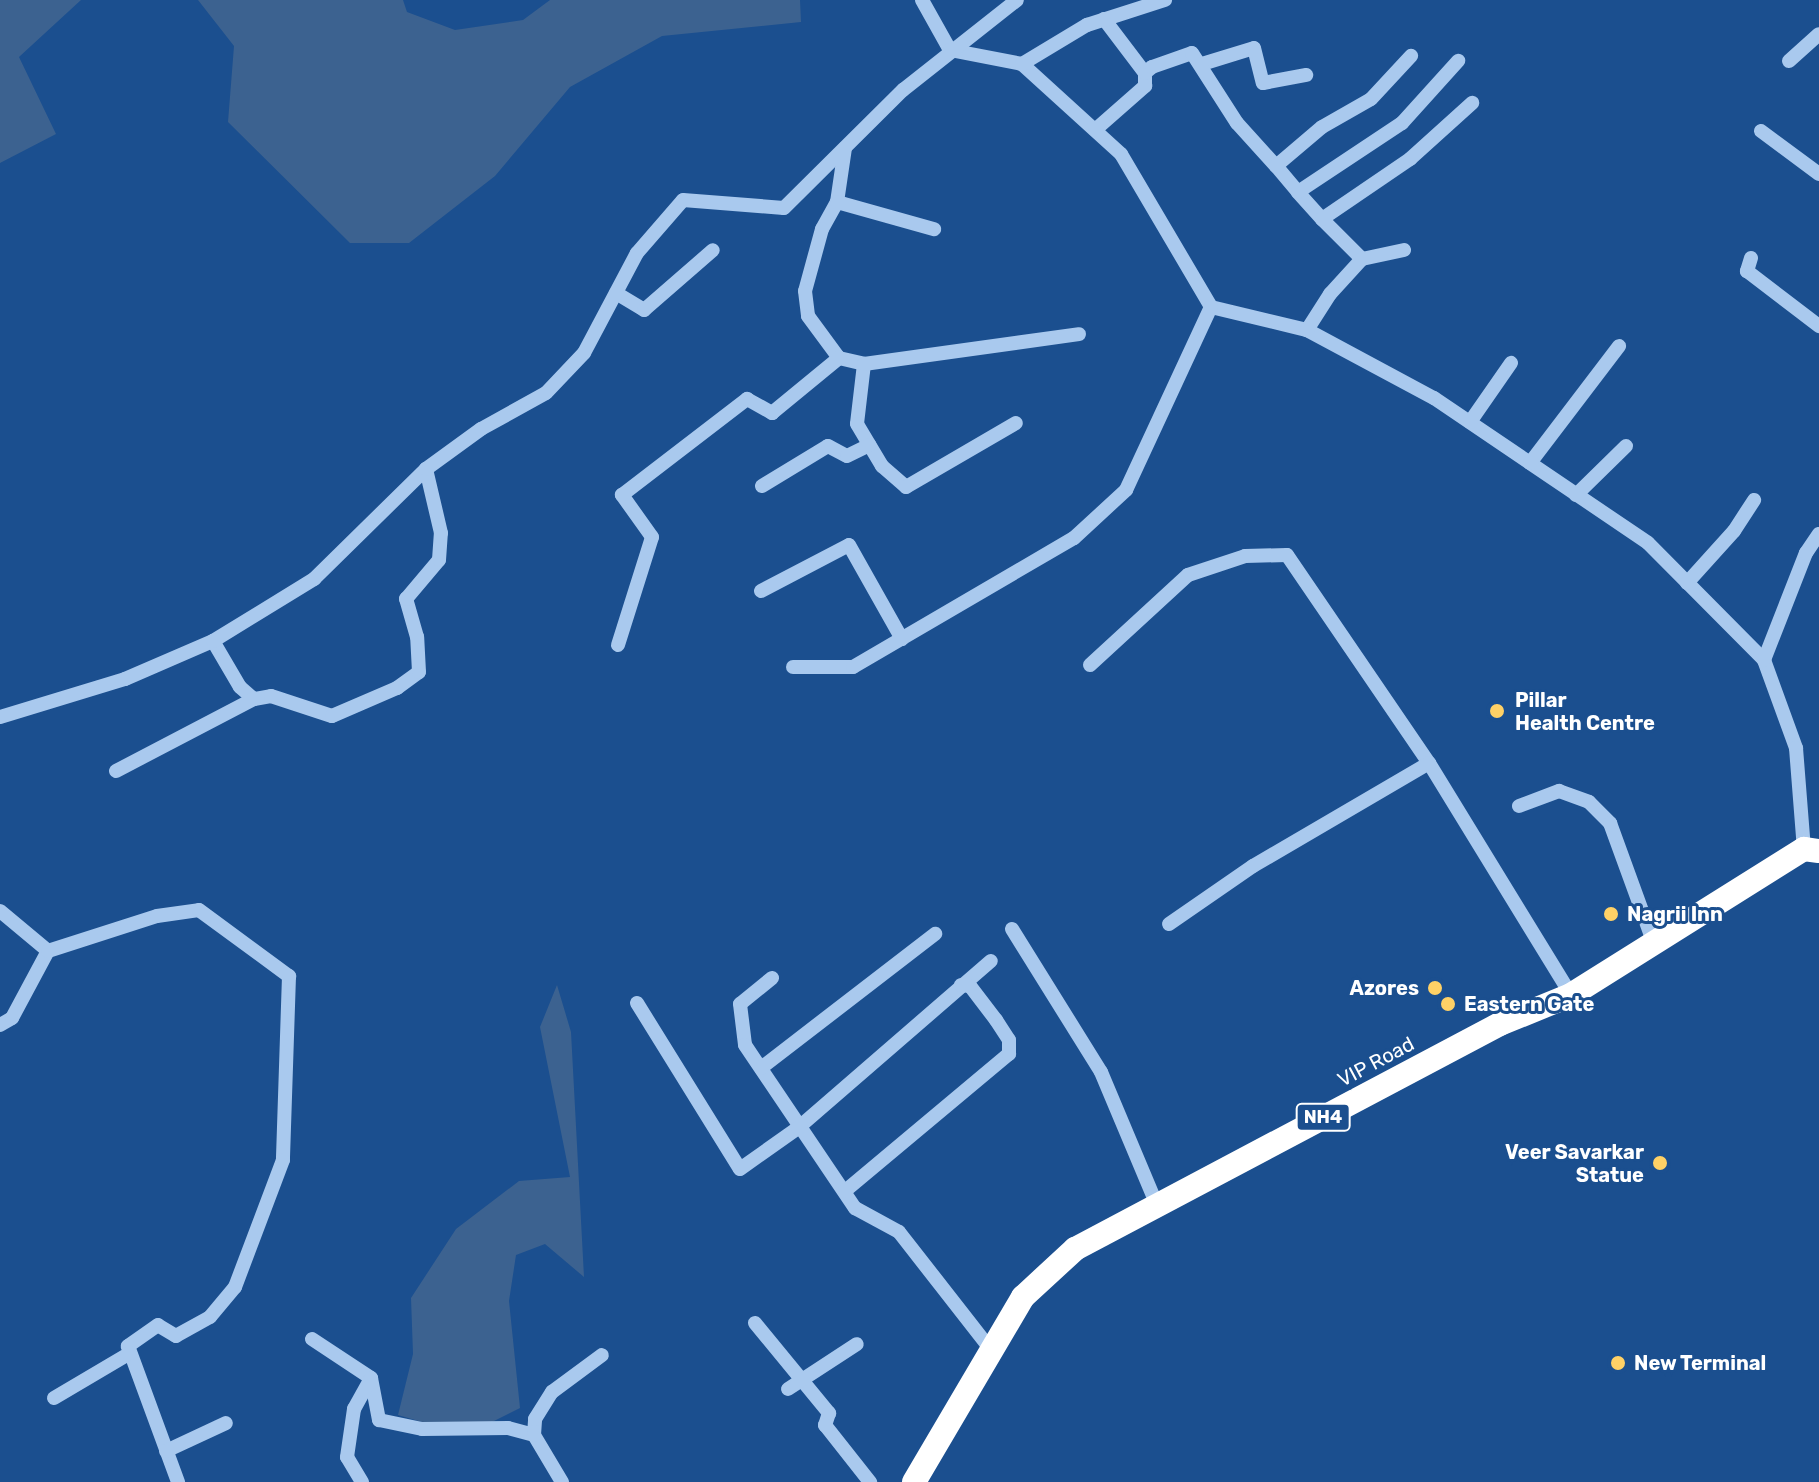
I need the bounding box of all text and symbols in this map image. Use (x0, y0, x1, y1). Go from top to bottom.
place label: Pillar Health Centre (1515, 688, 1655, 735)
marker: Pillar Health Centre (1486, 700, 1508, 722)
place label: Nagrii Inn (1627, 902, 1723, 926)
marker: Nagrii Inn (1602, 905, 1620, 923)
place label: Azores (1350, 976, 1419, 1000)
marker: Azores (1426, 979, 1444, 997)
place label: Eastern Gate (1464, 992, 1594, 1016)
marker: Eastern Gate (1439, 995, 1457, 1013)
street label: VIP Road (1333, 1032, 1419, 1092)
road number: NH4 (1295, 1103, 1351, 1131)
place label: Veer Savarkar Statue (1505, 1140, 1644, 1187)
marker: Veer Savarkar Statue (1651, 1154, 1669, 1172)
place label: New Terminal (1634, 1351, 1767, 1375)
marker: New Terminal (1609, 1354, 1627, 1372)

